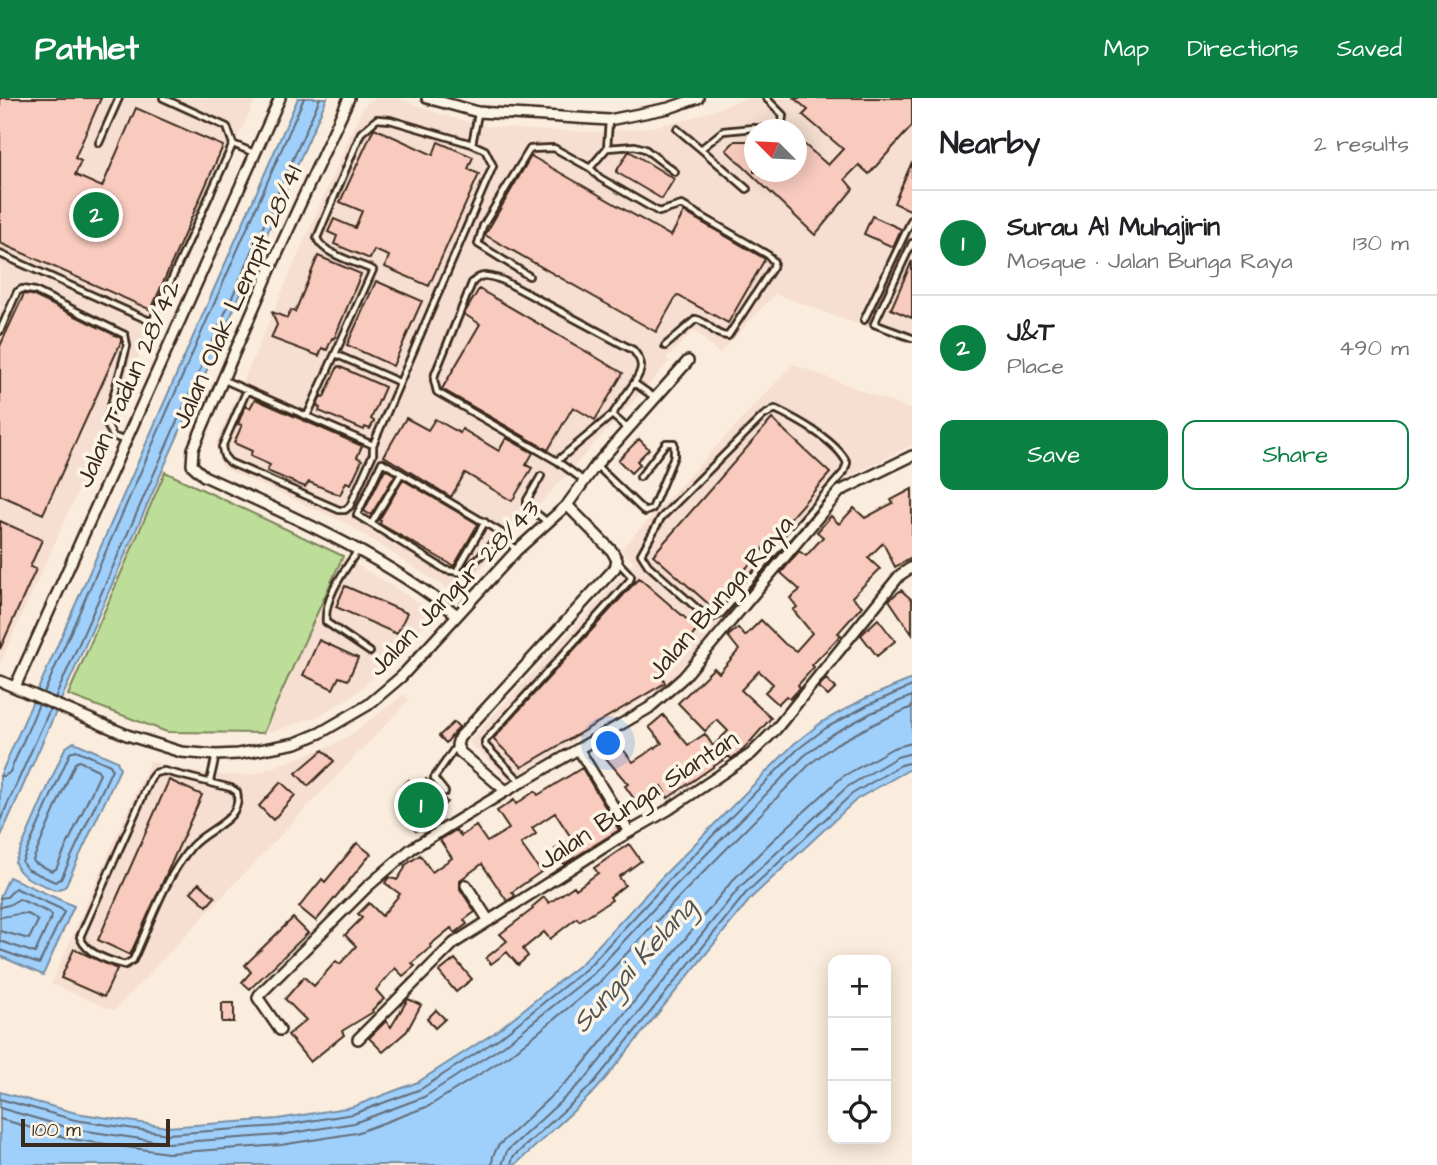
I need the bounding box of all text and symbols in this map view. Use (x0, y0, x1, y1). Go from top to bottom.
text: Pathlet (35, 26, 139, 72)
text: Map (1104, 32, 1149, 66)
text: Directions (1187, 32, 1299, 66)
text: Saved (1337, 32, 1402, 66)
north arrow (744, 119, 807, 182)
text: Nearby (940, 123, 1040, 165)
text: 2 results (1314, 128, 1409, 160)
street label: Jalan Olak Lempit 28/41 (163, 159, 311, 435)
pin: 2 (73, 189, 119, 241)
text: Surau Al Muhajirin (1007, 209, 1220, 245)
text: 1 (962, 227, 964, 259)
text: 130 m (1353, 227, 1409, 259)
text: Mosque · Jalan Bunga Raya (1007, 245, 1293, 277)
street label: Jalan Tadun 28/42 (66, 275, 190, 493)
text: J&T (1007, 314, 1054, 350)
text: 2 (956, 332, 970, 364)
text: 490 m (1339, 332, 1409, 364)
text: Place (1007, 350, 1064, 382)
button: Save (940, 420, 1168, 490)
button: Share (1182, 420, 1409, 490)
street label: Jalan Jangur 28/43 (360, 491, 550, 686)
street label: Jalan Bunga Raya (638, 507, 804, 690)
street label: Jalan Bunga Siantan (530, 721, 747, 880)
your location (591, 726, 625, 760)
pin: 1 (398, 779, 444, 831)
water label: Sungai Kelang (563, 888, 707, 1042)
map controls (828, 955, 891, 1144)
button: + (828, 955, 891, 1018)
button: − (828, 1018, 891, 1081)
button: locate (828, 1081, 891, 1144)
scale bar (21, 1116, 170, 1148)
text: 100 m (32, 1117, 81, 1144)

